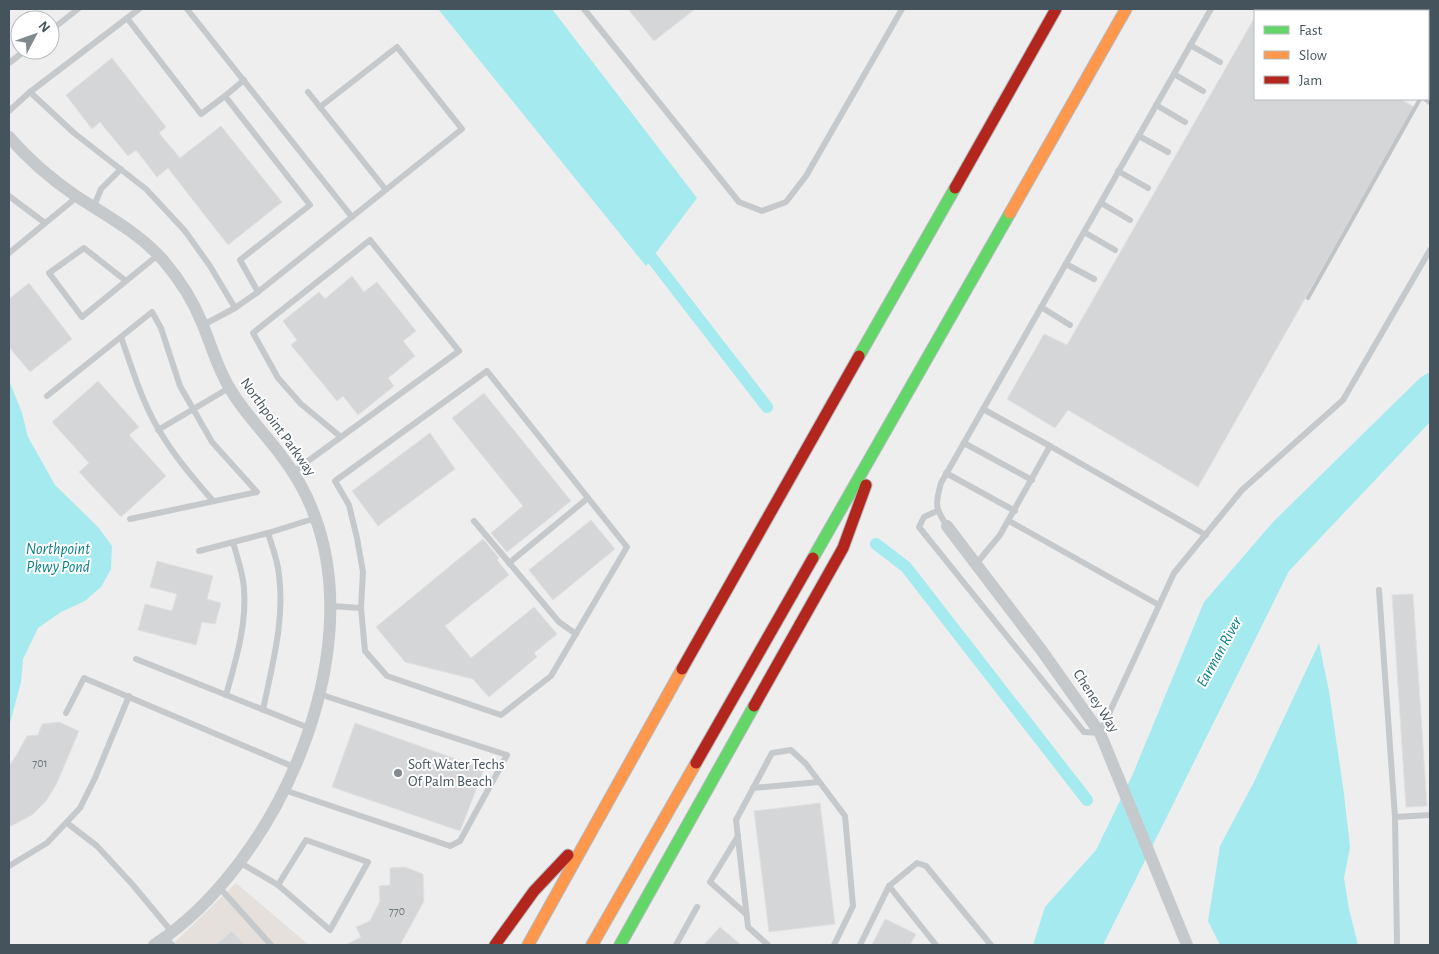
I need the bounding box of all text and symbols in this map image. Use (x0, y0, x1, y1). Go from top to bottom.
north arrow (10, 10, 60, 60)
legend (1254, 10, 1429, 100)
text: N (36, 19, 53, 35)
text: Fast (1299, 23, 1323, 38)
text: Slow (1299, 48, 1327, 63)
text: Jam (1299, 73, 1322, 88)
street label: Northpoint Parkway (238, 375, 319, 479)
water label: Northpoint Pkwy Pond (26, 541, 91, 575)
water label: Earman River (1193, 614, 1245, 690)
street label: Cheney Way (1070, 667, 1122, 736)
house number: 701 (32, 757, 48, 769)
place label: Soft Water Techs Of Palm Beach (408, 757, 505, 789)
marker: Soft Water Techs Of Palm Beach (392, 767, 404, 779)
house number: 770 (389, 905, 405, 917)

